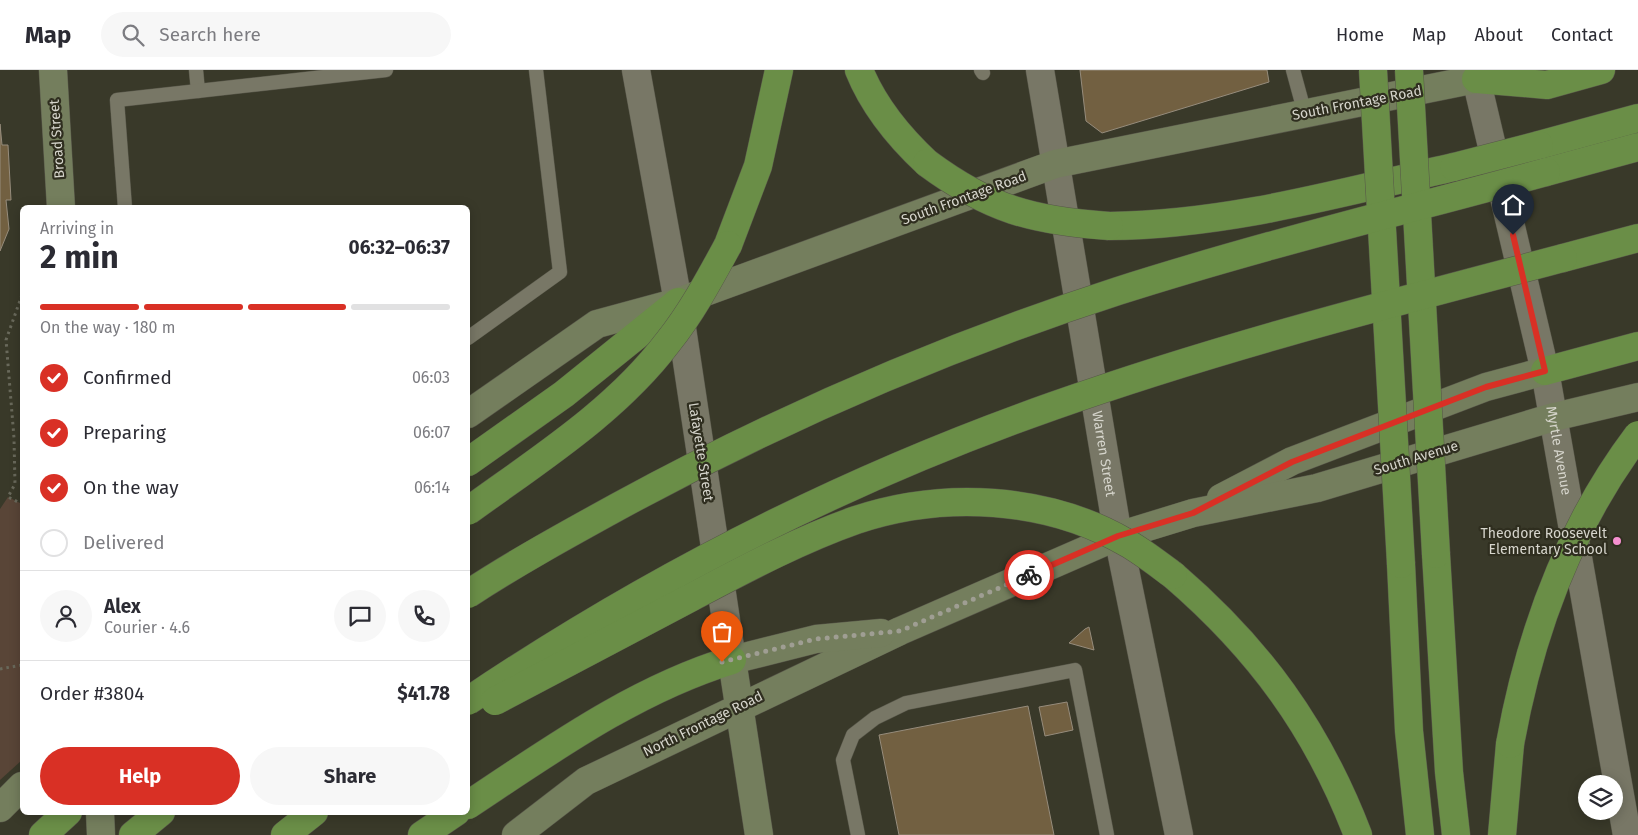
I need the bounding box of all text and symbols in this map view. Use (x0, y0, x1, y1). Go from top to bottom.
search box (101, 12, 451, 57)
text: Map (25, 21, 71, 49)
icon: search (119, 21, 147, 49)
text: Search here (159, 23, 261, 46)
text: Home (1336, 24, 1384, 46)
text: Map (1412, 24, 1446, 46)
text: About (1474, 24, 1523, 46)
text: Contact (1551, 24, 1613, 46)
street label: South Frontage Road (1291, 82, 1423, 124)
street label: Broad Street (46, 98, 68, 179)
street label: South Frontage Road (899, 167, 1029, 229)
pin (1492, 184, 1534, 235)
icon: home (1499, 191, 1527, 219)
text: Arriving in (40, 219, 114, 238)
text: 06:32–06:37 (349, 236, 450, 259)
text: 2 min (40, 238, 119, 276)
text: On the way · 180 m (40, 318, 175, 337)
icon: check (40, 364, 68, 392)
text: Confirmed (83, 366, 172, 389)
text: 06:03 (412, 368, 450, 387)
street label: Lafayette Street (685, 401, 717, 504)
street label: Myrtle Avenue (1543, 405, 1575, 496)
street label: Warren Street (1089, 409, 1120, 499)
icon: check (40, 419, 68, 447)
text: Preparing (83, 421, 166, 444)
text: 06:07 (413, 423, 450, 442)
street label: South Avenue (1372, 437, 1460, 479)
icon: check (40, 474, 68, 502)
text: On the way (83, 476, 179, 499)
text: 06:14 (414, 478, 450, 497)
place label: Theodore Roosevelt Elementary School (1481, 525, 1608, 558)
text: Delivered (83, 531, 165, 554)
marker: Theodore Roosevelt Elementary School (1611, 535, 1623, 547)
courier (1004, 550, 1054, 600)
icon: bike (1015, 561, 1043, 589)
button: person (40, 590, 92, 642)
button: chat (334, 590, 386, 642)
button: phone (398, 590, 450, 642)
text: Alex (104, 595, 141, 618)
pin (701, 611, 743, 662)
text: Courier · 4.6 (104, 618, 190, 637)
icon: bag (708, 618, 736, 646)
text: Order #3804 (40, 682, 144, 705)
text: $41.78 (397, 682, 450, 705)
street label: North Frontage Road (640, 688, 766, 760)
button: Help (40, 747, 240, 805)
button: Share (250, 747, 450, 805)
map controls (1578, 775, 1623, 820)
button: layers (1578, 775, 1623, 820)

